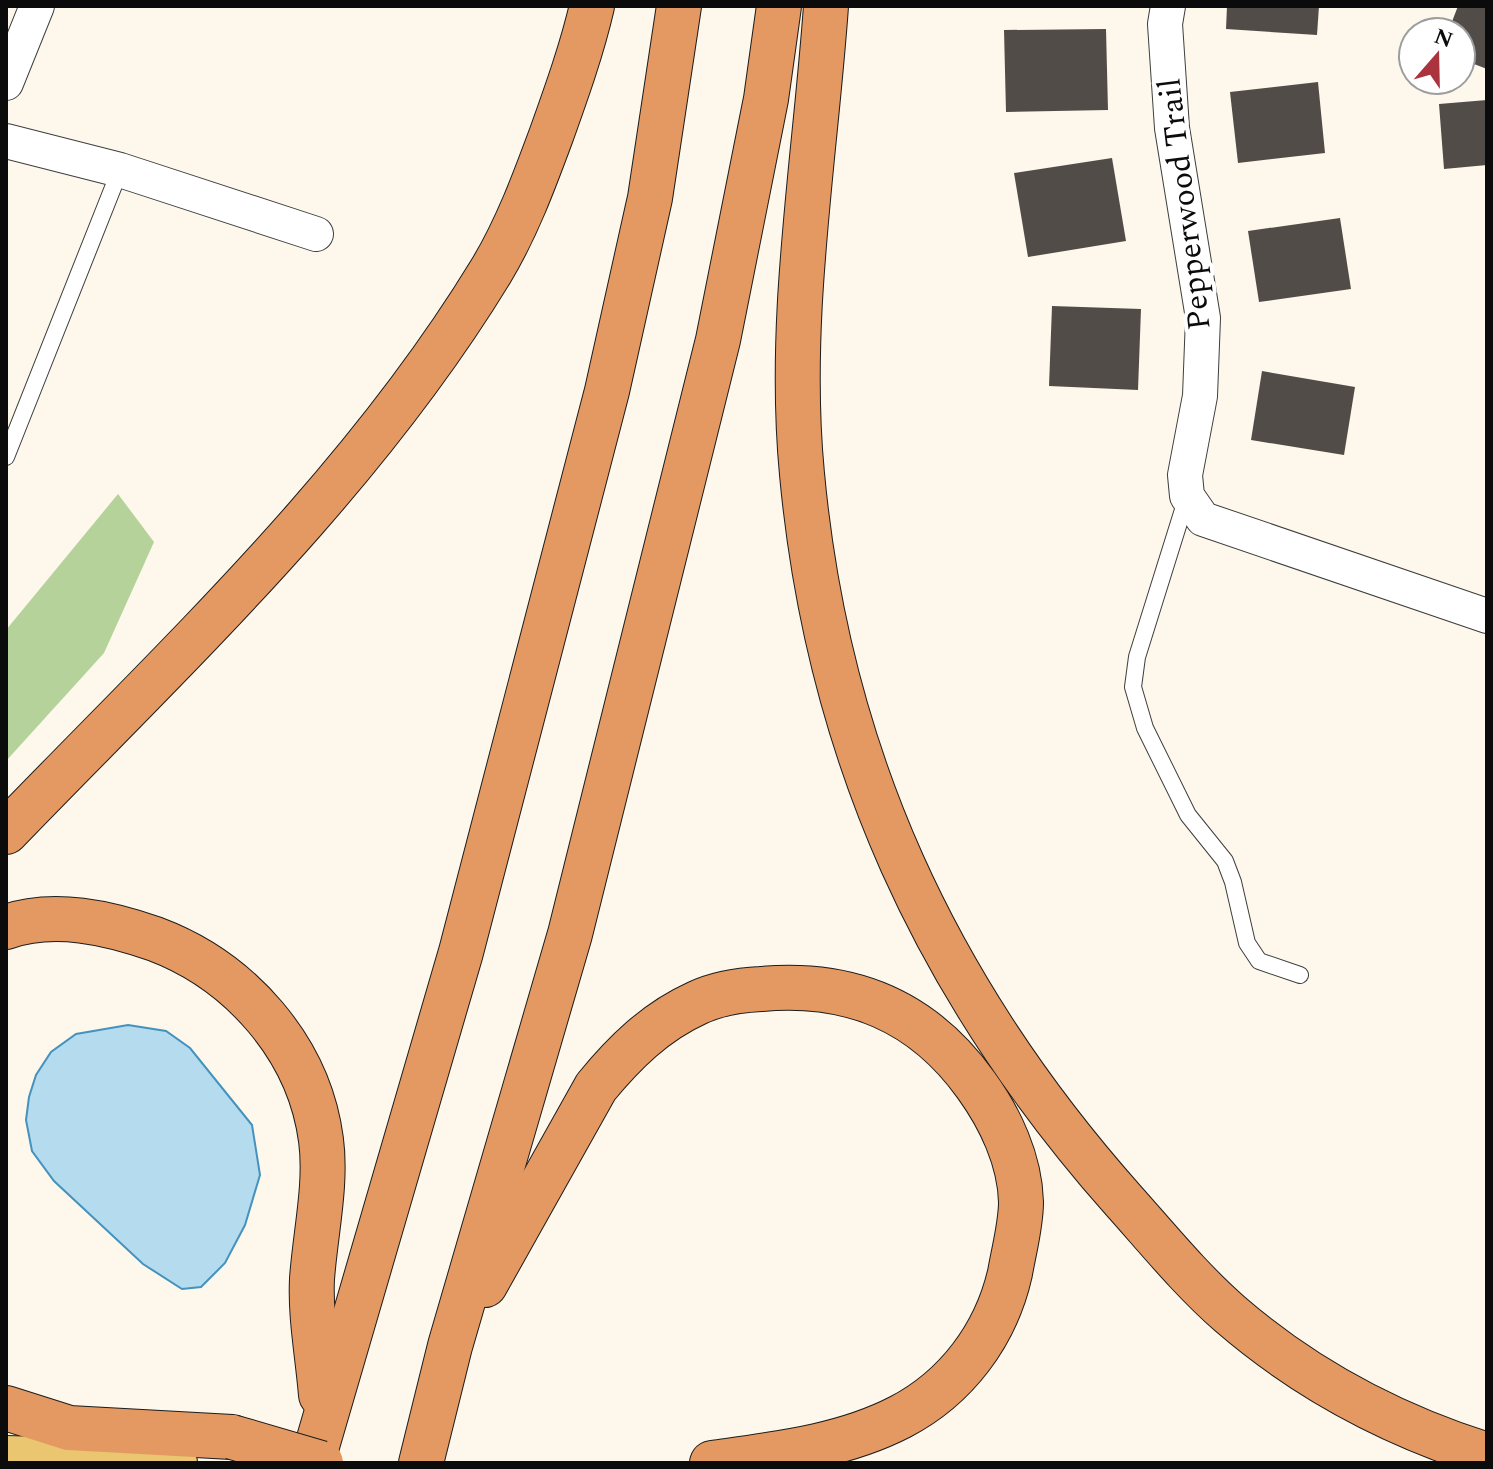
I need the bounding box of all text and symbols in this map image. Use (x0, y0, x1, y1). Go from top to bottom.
north arrow (1397, 16, 1477, 96)
text: N (1429, 20, 1457, 57)
street label: Pepperwood Trail (1145, 75, 1225, 333)

